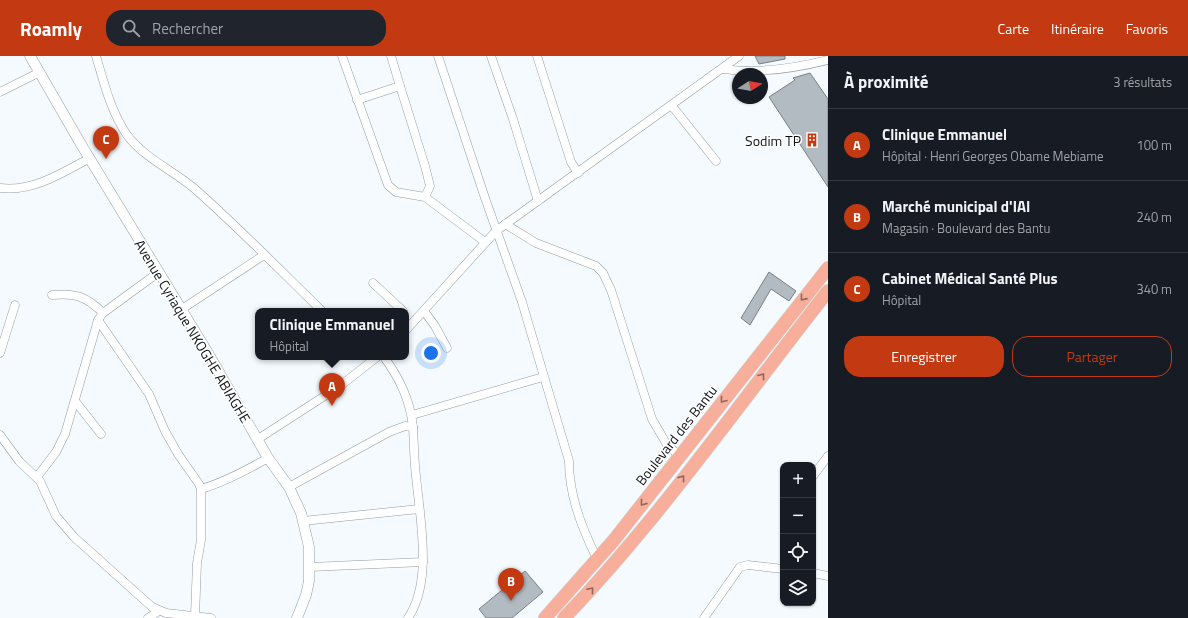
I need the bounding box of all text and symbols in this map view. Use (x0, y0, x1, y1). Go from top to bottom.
search box (106, 10, 386, 46)
text: Roamly (20, 14, 82, 43)
icon: search (120, 17, 142, 39)
text: Rechercher (152, 17, 223, 40)
text: Carte (998, 18, 1029, 39)
text: Itinéraire (1051, 18, 1104, 39)
text: Favoris (1126, 18, 1168, 39)
north arrow (732, 68, 768, 104)
text: À proximité (844, 69, 928, 95)
text: 3 résultats (1113, 72, 1172, 92)
text: Clinique Emmanuel (882, 123, 1007, 146)
pin: C (93, 126, 119, 159)
place label: Sodim TP (745, 130, 801, 151)
building icon: Sodim TP (804, 132, 820, 148)
text: A (853, 135, 861, 155)
text: 100 m (1136, 135, 1172, 155)
text: Hôpital · Henri Georges Obame Mebiame (882, 146, 1104, 166)
text: Marché municipal d'IAI (882, 195, 1030, 218)
text: B (853, 207, 861, 227)
text: 240 m (1136, 207, 1172, 227)
text: Magasin · Boulevard des Bantu (882, 218, 1050, 238)
street label: Avenue Cyriaque NKOGHE ABIAGHE (130, 235, 256, 427)
text: Cabinet Médical Santé Plus (882, 267, 1058, 290)
text: C (853, 279, 861, 299)
text: 340 m (1136, 279, 1172, 299)
text: Hôpital (882, 290, 921, 310)
one-way arrow (801, 293, 808, 301)
popup (255, 308, 409, 360)
text: Clinique Emmanuel (269, 313, 395, 336)
text: Hôpital (269, 336, 309, 356)
button: Enregistrer (844, 336, 1004, 377)
button: Partager (1012, 336, 1172, 377)
your location (421, 343, 441, 363)
pin: A (319, 373, 345, 406)
one-way arrow (757, 373, 764, 380)
street label: Boulevard des Bantu (630, 380, 722, 490)
one-way arrow (720, 396, 727, 403)
map controls (780, 462, 816, 606)
button: + (780, 462, 816, 498)
one-way arrow (677, 476, 684, 483)
one-way arrow (641, 498, 648, 505)
button: − (780, 498, 816, 534)
button: locate (780, 534, 816, 570)
pin: B (498, 568, 524, 601)
button: layers (780, 570, 816, 606)
one-way arrow (586, 587, 593, 594)

